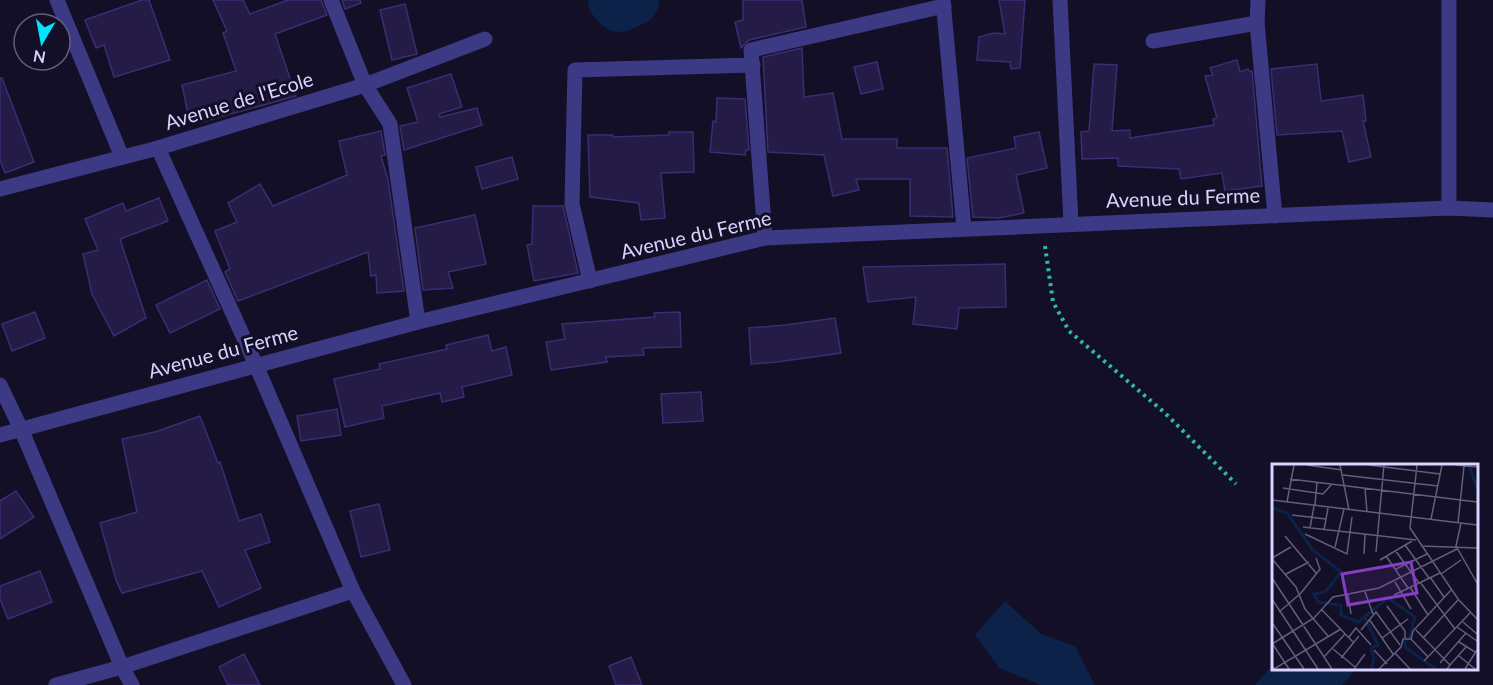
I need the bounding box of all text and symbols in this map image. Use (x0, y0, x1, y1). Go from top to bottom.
north arrow (12, 12, 72, 72)
text: N (32, 47, 47, 68)
street label: Avenue de l'Ecole (162, 66, 316, 134)
street label: Avenue du Ferme (1106, 182, 1260, 212)
street label: Avenue du Ferme (618, 205, 774, 263)
street label: Avenue du Ferme (145, 320, 300, 383)
inset map (1272, 464, 1478, 670)

